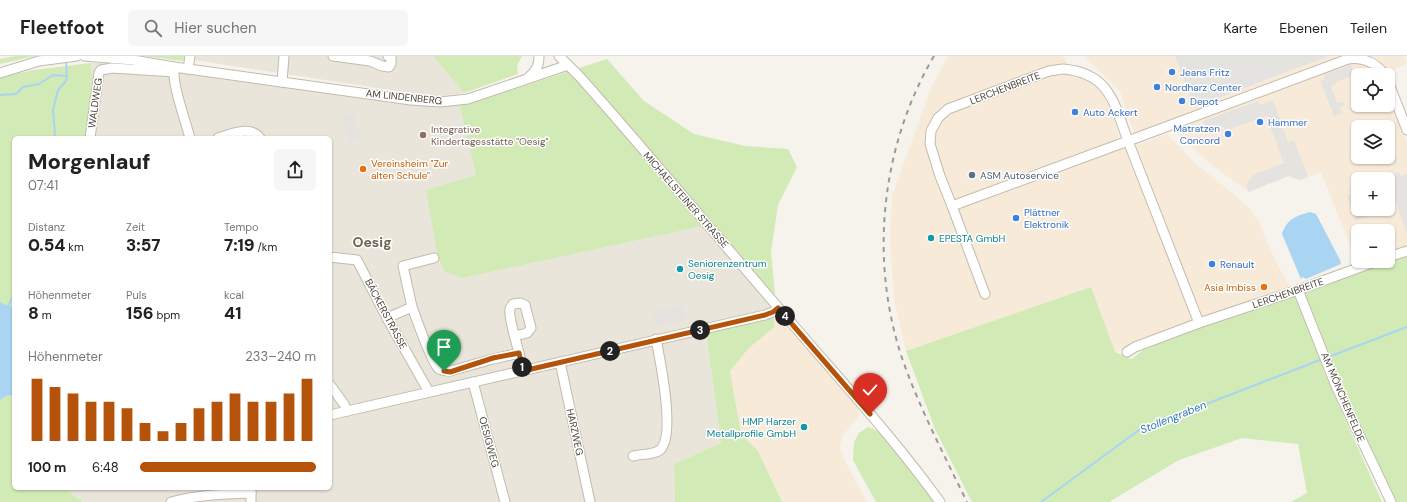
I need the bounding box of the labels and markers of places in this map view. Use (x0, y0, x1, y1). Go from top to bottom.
place label: Jeans Fritz (1180, 66, 1230, 79)
marker: Jeans Fritz (1167, 67, 1177, 77)
place label: Nordharz Center (1165, 81, 1242, 94)
marker: Nordharz Center (1152, 82, 1162, 92)
place label: Depot (1190, 95, 1219, 108)
marker: Depot (1177, 96, 1187, 106)
place label: Auto Ackert (1083, 106, 1138, 119)
marker: Auto Ackert (1070, 107, 1080, 117)
place label: Hammer (1268, 116, 1308, 129)
marker: Hammer (1255, 117, 1265, 127)
place label: Matratzen Concord (1173, 122, 1220, 147)
place label: Integrative Kindertagesstätte "Oesig" (431, 123, 548, 148)
marker: Matratzen Concord (1223, 129, 1233, 139)
marker: Integrative Kindertagesstätte "Oesig" (418, 130, 428, 140)
place label: Vereinsheim "Zur alten Schule" (371, 157, 449, 182)
marker: Vereinsheim "Zur alten Schule" (358, 164, 368, 174)
place label: ASM Autoservice (980, 169, 1059, 182)
marker: ASM Autoservice (967, 170, 977, 180)
place label: Plättner Elektronik (1024, 206, 1069, 231)
marker: Plättner Elektronik (1011, 213, 1021, 223)
place label: EPESTA GmbH (939, 232, 1006, 245)
marker: EPESTA GmbH (926, 233, 936, 243)
place label: Seniorenzentrum Oesig (688, 257, 767, 282)
place label: Renault (1220, 258, 1254, 271)
marker: Renault (1207, 259, 1217, 269)
marker: Seniorenzentrum Oesig (675, 264, 685, 274)
place label: Asia Imbiss (1204, 281, 1256, 294)
marker: Asia Imbiss (1259, 282, 1269, 292)
pin: 4 (775, 306, 795, 326)
pin: 3 (690, 320, 710, 340)
pin (427, 330, 461, 371)
pin: 2 (600, 341, 620, 361)
pin: 1 (512, 357, 532, 377)
pin (853, 373, 887, 414)
place label: HMP Harzer Metallprofile GmbH (707, 415, 796, 440)
marker: HMP Harzer Metallprofile GmbH (799, 422, 809, 432)

